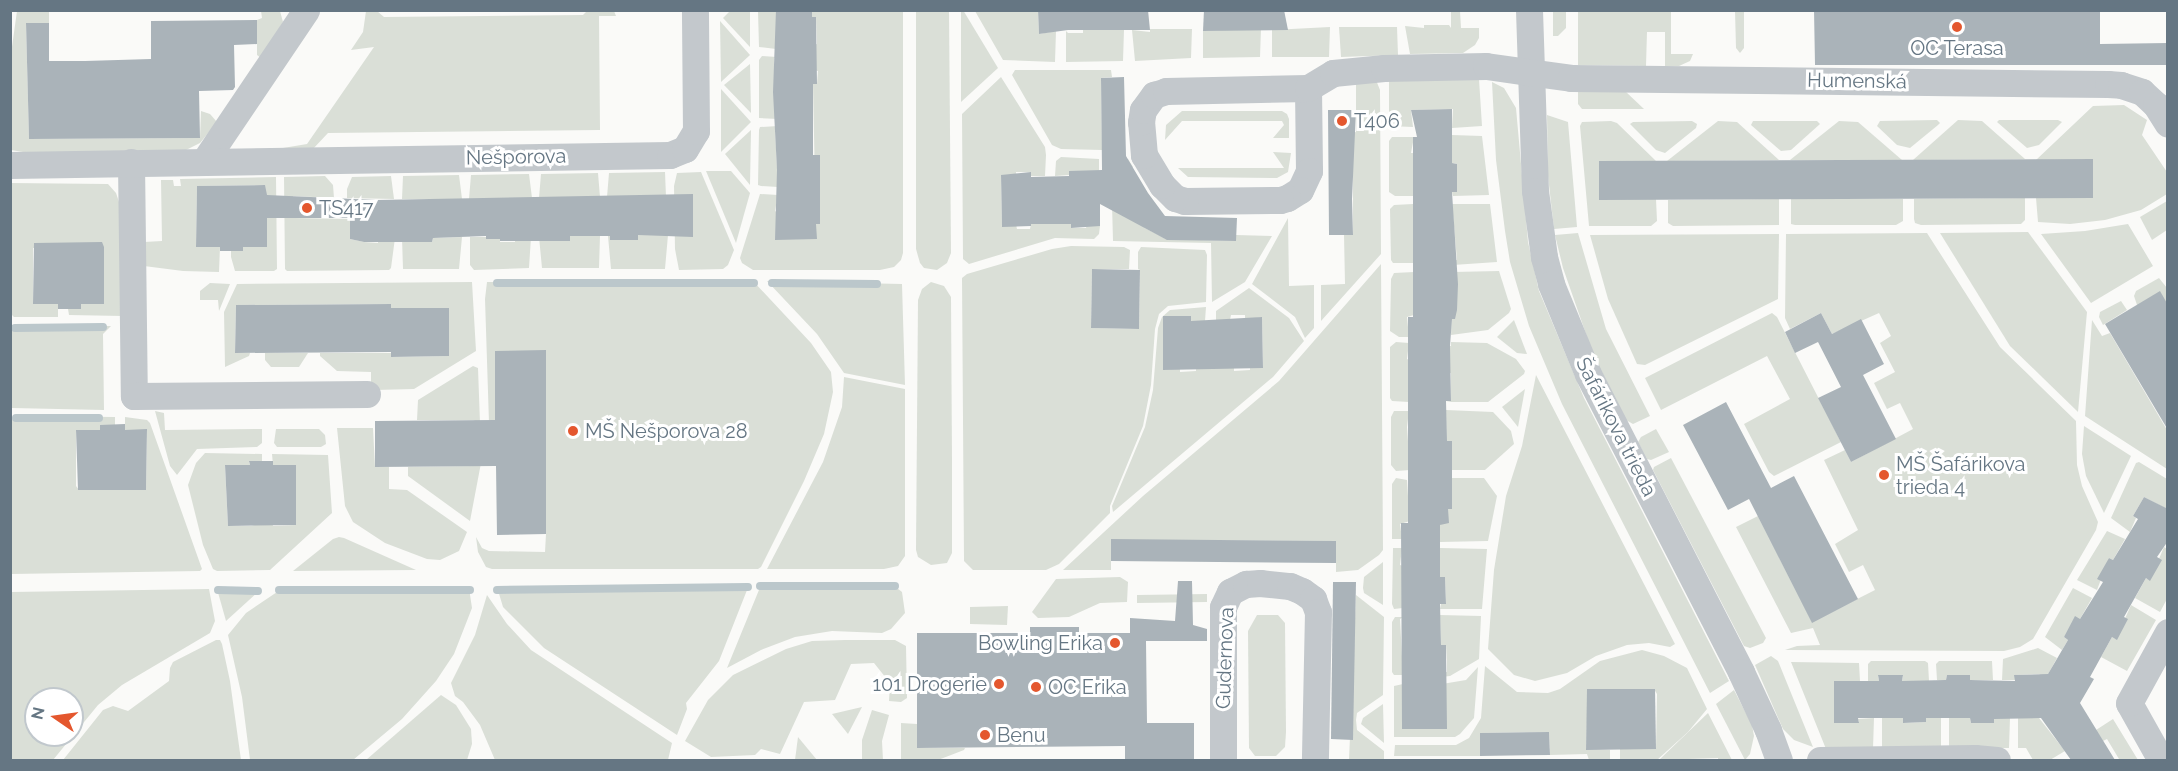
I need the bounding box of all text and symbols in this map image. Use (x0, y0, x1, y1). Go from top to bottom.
marker: OC Terasa (1950, 20, 1964, 34)
place label: OC Terasa (1910, 36, 2004, 60)
street label: Humenská (1807, 68, 1907, 94)
place label: T406 (1354, 109, 1400, 133)
marker: T406 (1335, 114, 1349, 128)
street label: Nešporova (466, 144, 566, 170)
place label: TS417 (319, 196, 373, 220)
marker: TS417 (300, 201, 314, 215)
street label: Šafárikova trieda (1571, 353, 1661, 501)
place label: MŠ Nešporova 28 (585, 419, 748, 443)
marker: MŠ Nešporova 28 (566, 424, 580, 438)
place label: MŠ Šafárikova trieda 4 (1896, 452, 2025, 499)
marker: MŠ Šafárikova trieda 4 (1877, 468, 1891, 482)
street label: Gudernova (1211, 607, 1239, 709)
place label: Bowling Erika (978, 631, 1103, 655)
marker: Bowling Erika (1108, 636, 1122, 650)
place label: 101 Drogerie (872, 672, 987, 696)
place label: OC Erika (1048, 675, 1127, 699)
marker: 101 Drogerie (992, 677, 1006, 691)
marker: OC Erika (1029, 680, 1043, 694)
north arrow (24, 687, 84, 747)
text: N (27, 705, 49, 721)
place label: Benu (997, 723, 1046, 747)
marker: Benu (978, 728, 992, 742)

